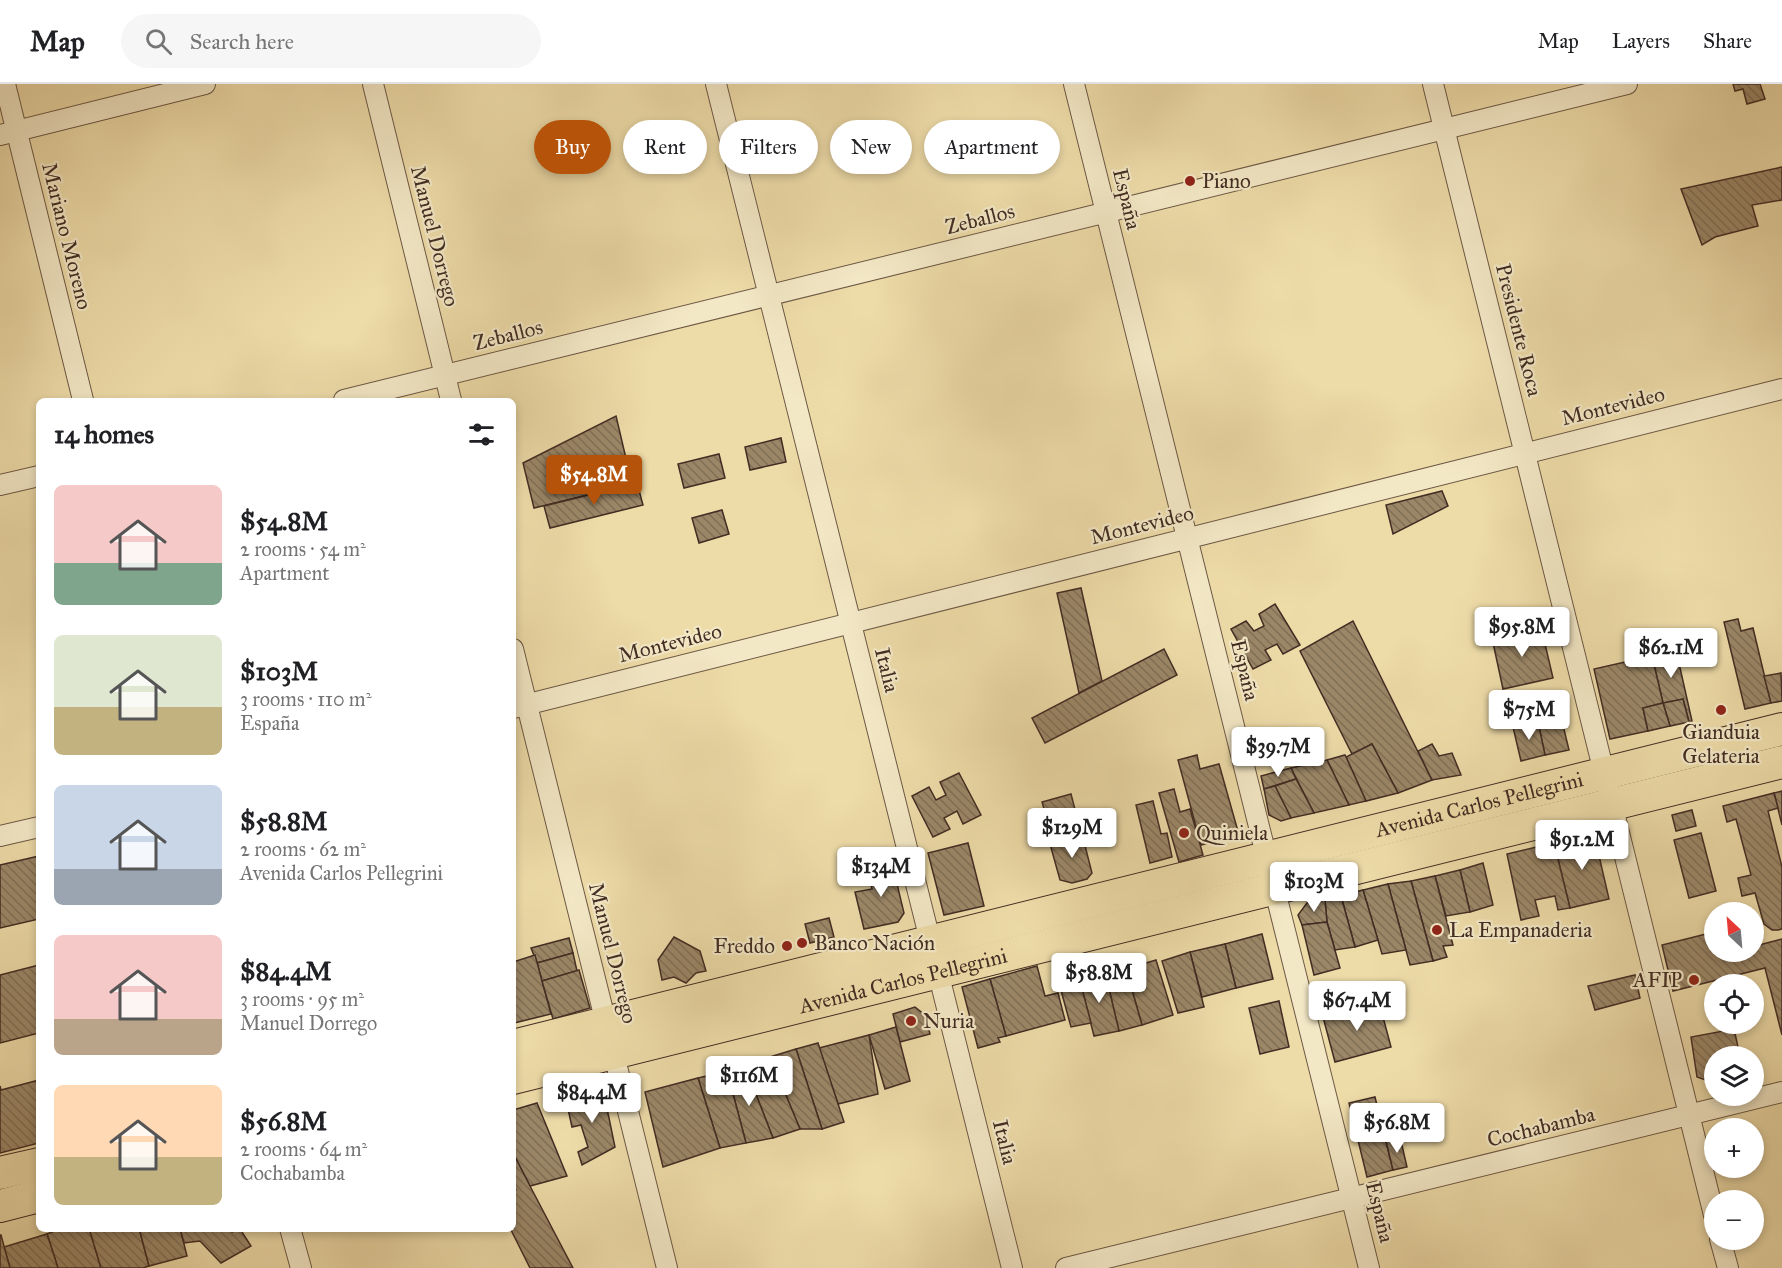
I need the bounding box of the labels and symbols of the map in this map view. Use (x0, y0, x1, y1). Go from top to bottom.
street label: Mariano Moreno (36, 160, 98, 312)
street label: Manuel Dorrego (405, 163, 465, 309)
street label: España (1107, 166, 1147, 232)
place label: Piano (1202, 168, 1251, 194)
marker: Piano (1183, 174, 1197, 188)
street label: Zeballos (943, 198, 1017, 240)
street label: Presidente Roca (1490, 261, 1548, 399)
street label: Zeballos (471, 314, 545, 356)
street label: Montevideo (1559, 381, 1668, 431)
pin: $54.8M (545, 455, 643, 506)
street label: Montevideo (1088, 500, 1197, 550)
pin: $95.8M (1473, 607, 1571, 658)
street label: Montevideo (616, 618, 725, 668)
pin: $62.1M (1622, 628, 1720, 679)
street label: España (1225, 637, 1265, 703)
street label: Italia (869, 645, 905, 695)
pin: $75M (1493, 690, 1565, 741)
marker: Gianduia Gelateria (1714, 703, 1728, 717)
place label: Gianduia Gelateria (1682, 719, 1760, 769)
pin: $39.7M (1229, 727, 1327, 778)
street label: Avenida Carlos Pellegrini (1372, 766, 1586, 843)
pin: $129M (1030, 808, 1114, 859)
place label: Quiniela (1196, 820, 1268, 846)
pin: $91.2M (1533, 820, 1631, 871)
marker: Quiniela (1177, 826, 1191, 840)
pin: $134M (839, 847, 923, 898)
pin: $103M (1272, 862, 1356, 913)
street label: Manuel Dorrego (583, 880, 643, 1026)
north arrow (1704, 902, 1764, 962)
place label: La Empanaderia (1449, 917, 1592, 943)
marker: La Empanaderia (1430, 923, 1444, 937)
place label: Banco Nación (814, 930, 935, 956)
place label: Freddo (713, 933, 775, 959)
marker: Banco Nación (795, 936, 809, 950)
marker: Freddo (780, 939, 794, 953)
street label: Avenida Carlos Pellegrini (795, 942, 1010, 1019)
pin: $58.8M (1050, 953, 1148, 1004)
place label: AFIP (1632, 967, 1682, 993)
marker: AFIP (1687, 973, 1701, 987)
pin: $67.4M (1308, 981, 1406, 1032)
place label: Nuria (923, 1008, 974, 1034)
marker: Nuria (904, 1014, 918, 1028)
pin: $116M (707, 1056, 791, 1107)
pin: $84.4M (543, 1073, 641, 1124)
street label: Cochabamba (1484, 1101, 1598, 1153)
pin: $56.8M (1348, 1103, 1446, 1154)
street label: Italia (987, 1117, 1023, 1167)
street label: España (1360, 1179, 1400, 1245)

